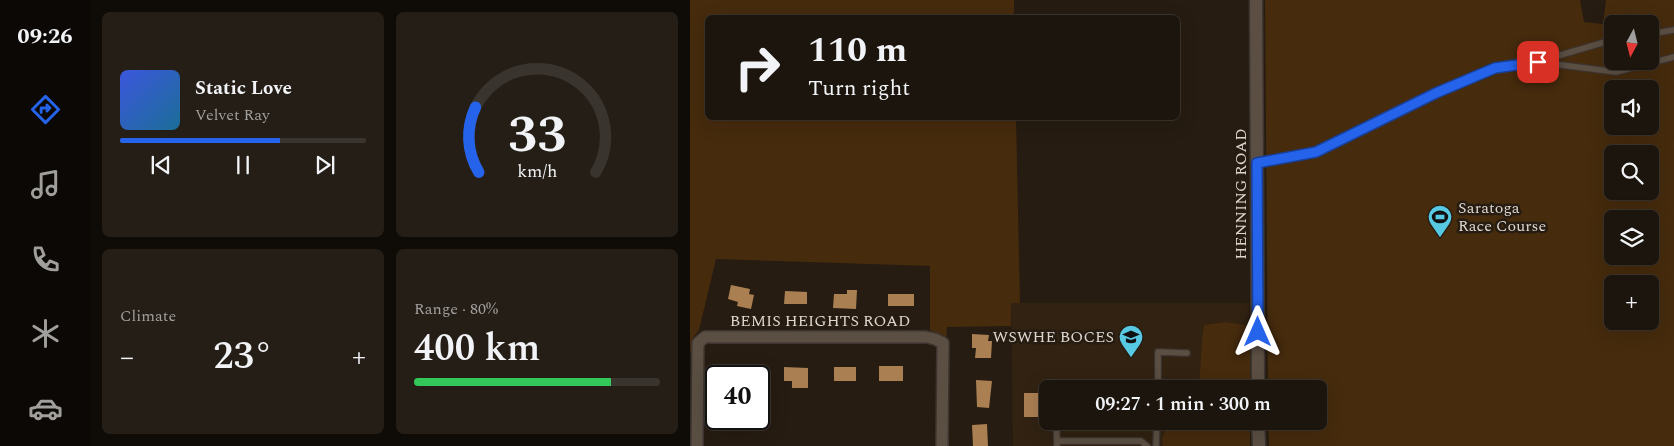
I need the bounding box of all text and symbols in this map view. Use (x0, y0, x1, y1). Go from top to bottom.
north arrow (1604, 15, 1659, 70)
map controls (1604, 15, 1659, 330)
text: 09:26 (17, 20, 73, 53)
text: 110 m (808, 24, 907, 77)
icon: right (725, 35, 790, 100)
pin (1517, 41, 1559, 83)
icon: arrive (1524, 48, 1552, 76)
text: Turn right (808, 72, 910, 105)
text: Static Love (195, 74, 292, 103)
button: sound (1604, 80, 1659, 135)
icon: directions (28, 92, 63, 127)
text: 33 (508, 96, 566, 175)
text: Velvet Ray (195, 103, 270, 127)
street label: HENNING ROAD (1229, 128, 1253, 260)
button: search (1604, 145, 1659, 200)
icon: previous (147, 151, 175, 179)
icon: pause (229, 151, 257, 179)
icon: next (311, 151, 339, 179)
text: km/h (517, 158, 557, 185)
icon: music (28, 167, 63, 202)
place label: Saratoga Race Course (1458, 196, 1546, 238)
sports icon: Saratoga Race Course (1427, 204, 1453, 238)
button: layers (1604, 210, 1659, 265)
icon: phone (28, 242, 63, 277)
button: + (1604, 275, 1659, 330)
text: Range · 80% (414, 297, 498, 321)
text: Climate (120, 304, 176, 328)
position arrow (1231, 305, 1283, 357)
street label: BEMIS HEIGHTS ROAD (730, 309, 910, 333)
icon: climate (28, 316, 63, 351)
text: 400 km (414, 320, 540, 378)
school or university icon: WSWHE BOCES (1118, 324, 1144, 358)
place label: WSWHE BOCES (993, 325, 1114, 349)
text: 23° (213, 328, 273, 386)
text: − (120, 336, 134, 379)
text: + (352, 336, 366, 379)
speed limit sign: 40 (705, 365, 770, 430)
text: 09:27 · 1 min · 300 m (1095, 390, 1271, 419)
icon: car (28, 391, 63, 426)

